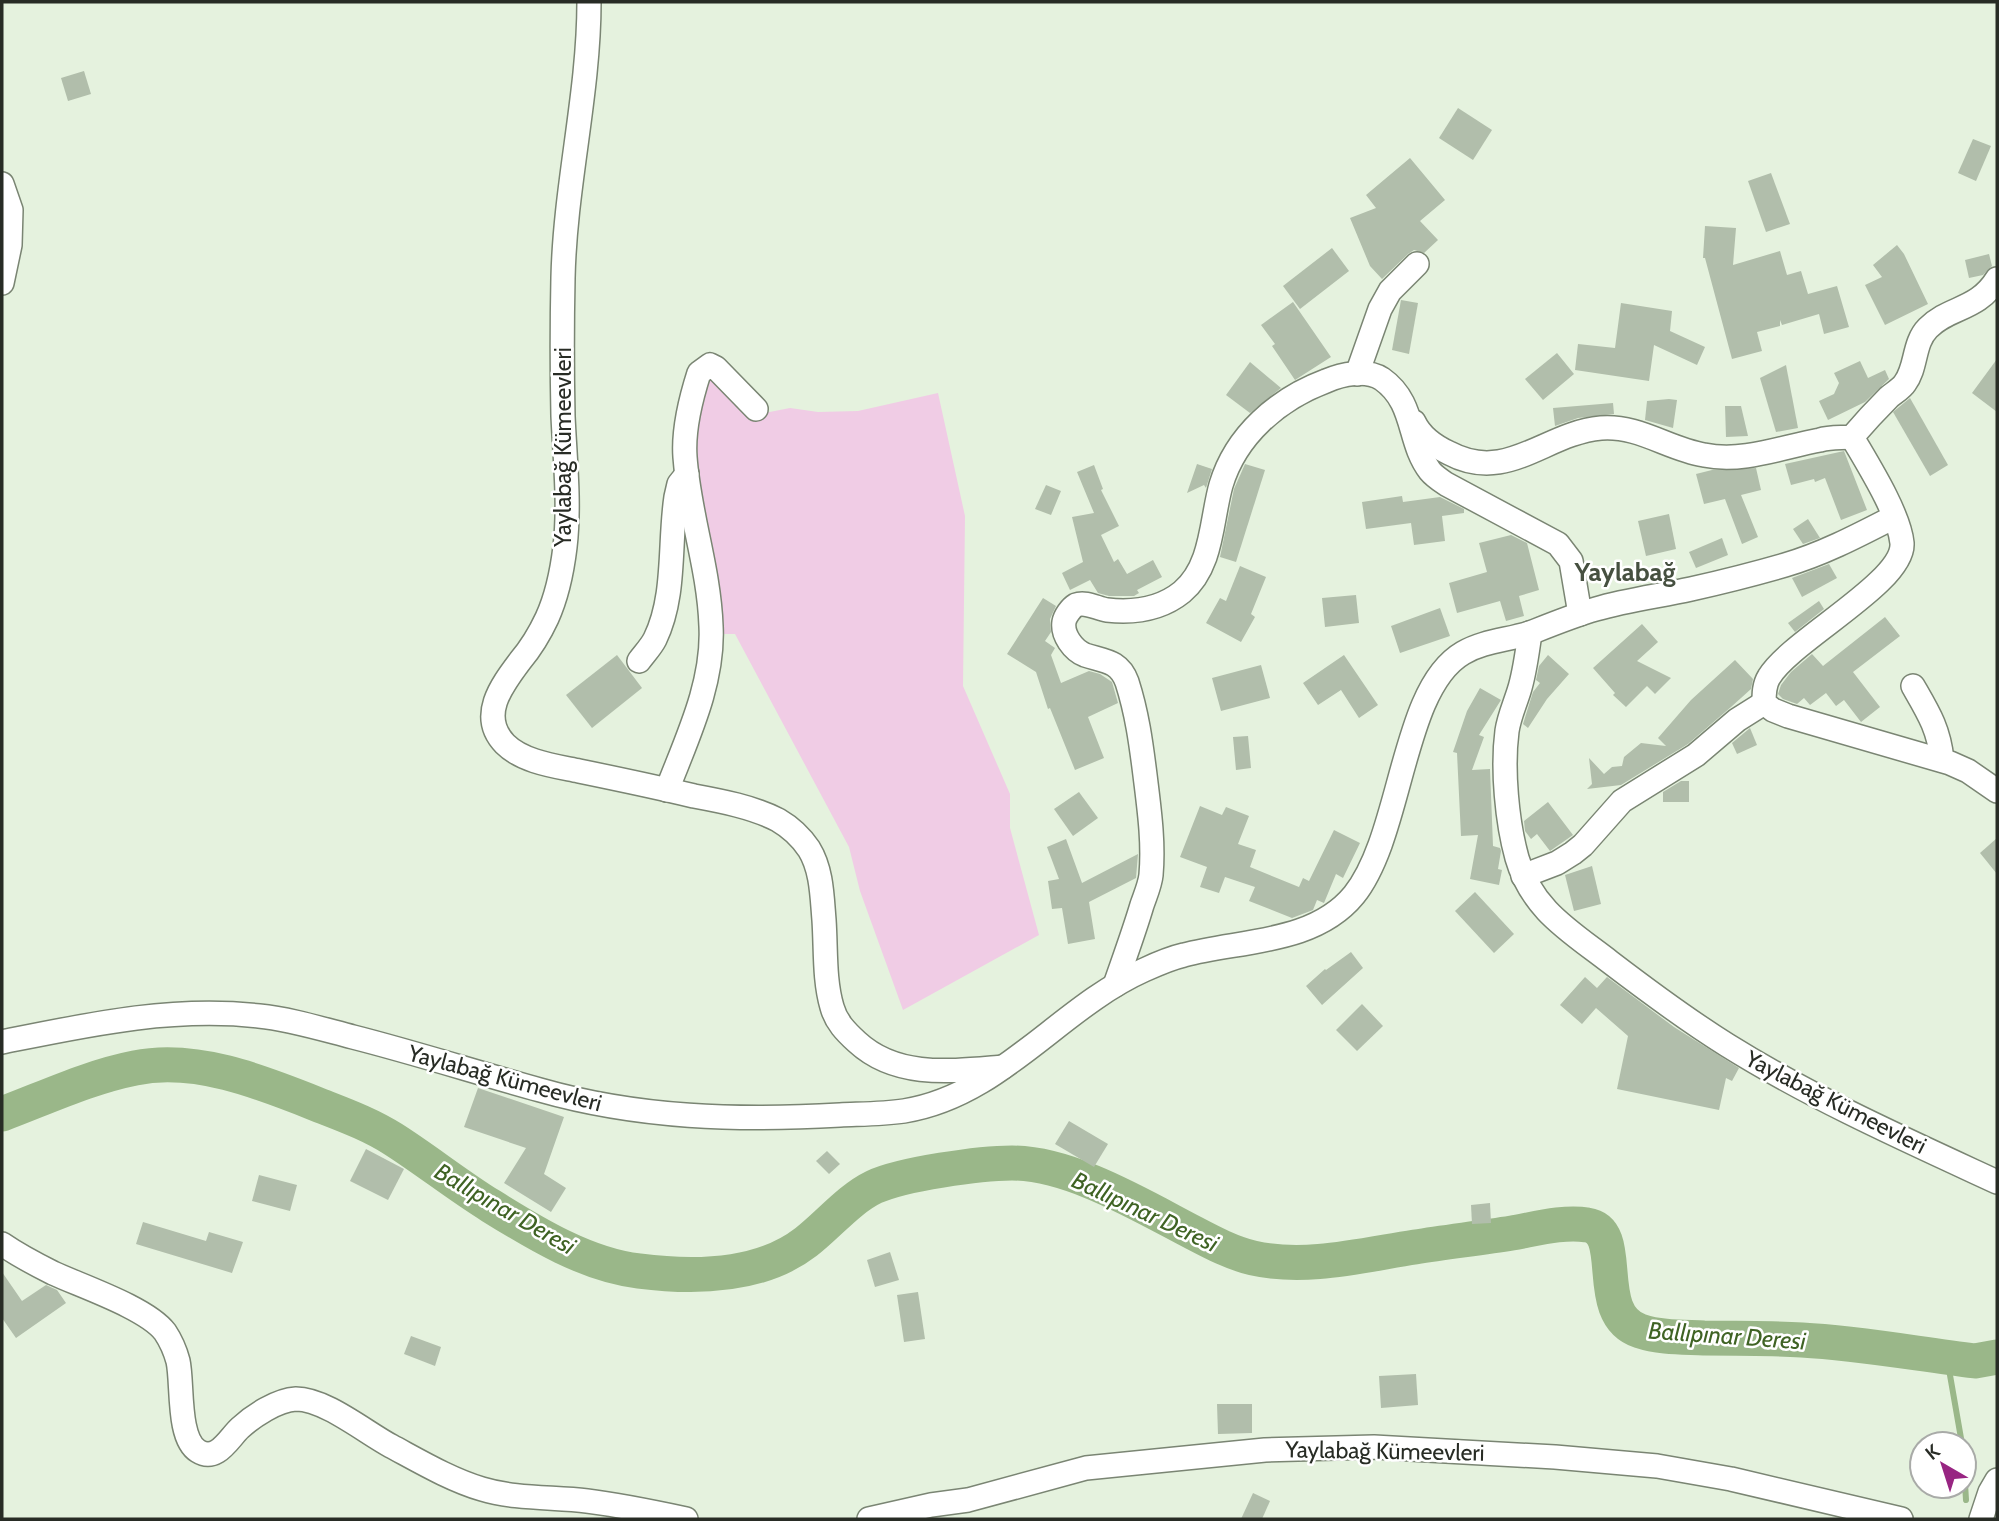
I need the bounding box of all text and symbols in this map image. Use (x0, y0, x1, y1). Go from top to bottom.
street label: Yaylabağ Kümeevleri (549, 347, 577, 548)
district label: Yaylabağ (1573, 556, 1676, 588)
street label: Yaylabağ Kümeevleri (404, 1038, 605, 1117)
street label: Yaylabağ Kümeevleri (1740, 1044, 1931, 1160)
water label: Ballıpınar Deresi (430, 1157, 582, 1261)
water label: Ballıpınar Deresi (1068, 1165, 1224, 1258)
water label: Ballıpınar Deresi (1647, 1316, 1808, 1356)
north arrow (1908, 1430, 1978, 1500)
street label: Yaylabağ Kümeevleri (1284, 1435, 1485, 1467)
text: K (1921, 1439, 1945, 1465)

